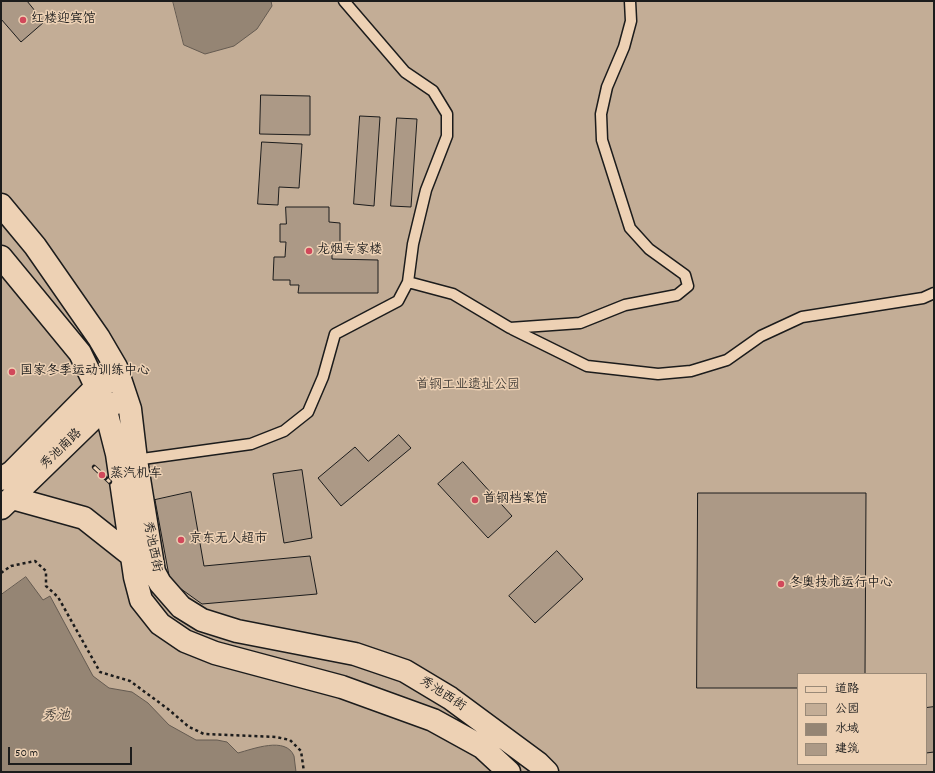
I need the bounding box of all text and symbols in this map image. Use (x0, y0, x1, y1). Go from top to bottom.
place label: 红楼迎宾馆 (31, 12, 96, 28)
marker: 红楼迎宾馆 (18, 15, 28, 25)
place label: 龙烟专家楼 (317, 243, 382, 259)
marker: 龙烟专家楼 (304, 246, 314, 256)
place label: 国家冬季运动训练中心 (20, 364, 150, 380)
marker: 国家冬季运动训练中心 (7, 367, 17, 377)
park label: 首钢工业遗址公园 (416, 378, 520, 394)
street label: 秀池南路 (38, 426, 86, 474)
place label: 蒸汽机车 (110, 467, 162, 483)
marker: 蒸汽机车 (97, 470, 107, 480)
place label: 首钢档案馆 (483, 492, 548, 508)
marker: 首钢档案馆 (470, 495, 480, 505)
street label: 秀池西街 (138, 520, 164, 574)
place label: 京东无人超市 (189, 532, 267, 548)
marker: 京东无人超市 (176, 535, 186, 545)
place label: 冬奥技术运行中心 (789, 576, 893, 592)
marker: 冬奥技术运行中心 (776, 579, 786, 589)
legend (797, 673, 927, 765)
street label: 秀池西街 (416, 674, 468, 716)
text: 道路 (835, 681, 859, 698)
text: 公园 (835, 701, 859, 718)
water label: 秀池 (42, 709, 70, 725)
text: 水域 (835, 721, 859, 738)
scale bar (10, 739, 134, 765)
text: 建筑 (835, 741, 859, 758)
text: 50 m (15, 745, 38, 762)

